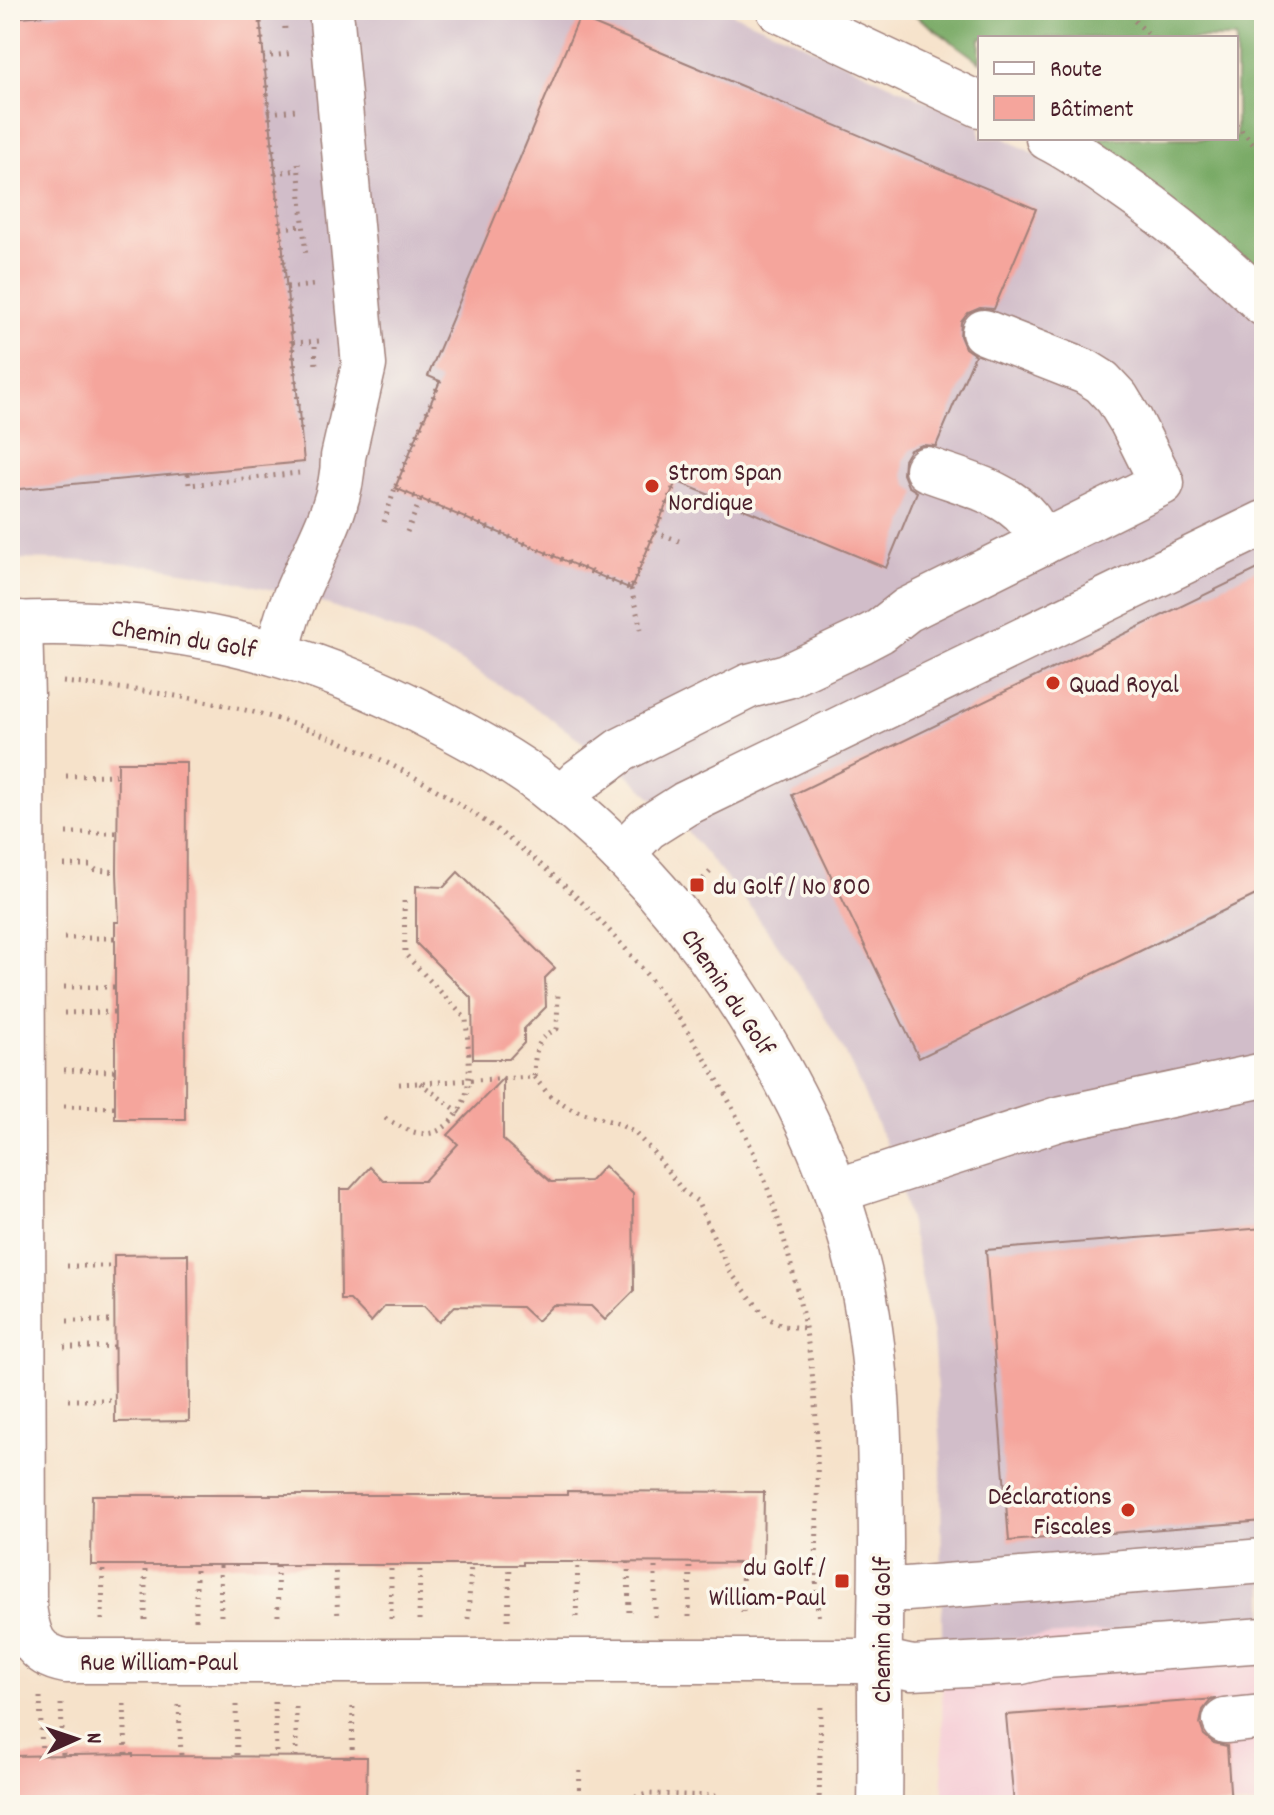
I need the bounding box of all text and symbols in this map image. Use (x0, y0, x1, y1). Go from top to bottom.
legend (978, 36, 1238, 140)
text: Route (1050, 54, 1102, 88)
text: Bâtiment (1050, 94, 1134, 128)
place label: Strom Span Nordique (668, 456, 782, 523)
marker: Strom Span Nordique (643, 477, 661, 495)
street label: Chemin du Golf (108, 611, 259, 670)
place label: Quad Royal (1069, 668, 1179, 705)
marker: Quad Royal (1044, 674, 1062, 692)
place label: du Golf / No 800 (713, 870, 871, 907)
marker: du Golf / No 800 (688, 876, 706, 894)
street label: Chemin du Golf (670, 922, 783, 1065)
place label: Déclarations Fiscales (988, 1480, 1112, 1547)
marker: Déclarations Fiscales (1119, 1501, 1137, 1519)
place label: du Golf / William-Paul (709, 1551, 826, 1618)
street label: Chemin du Golf (866, 1556, 903, 1703)
marker: du Golf / William-Paul (833, 1572, 851, 1590)
street label: Rue William-Paul (80, 1646, 238, 1683)
north arrow (36, 1699, 116, 1779)
text: N (77, 1732, 108, 1745)

